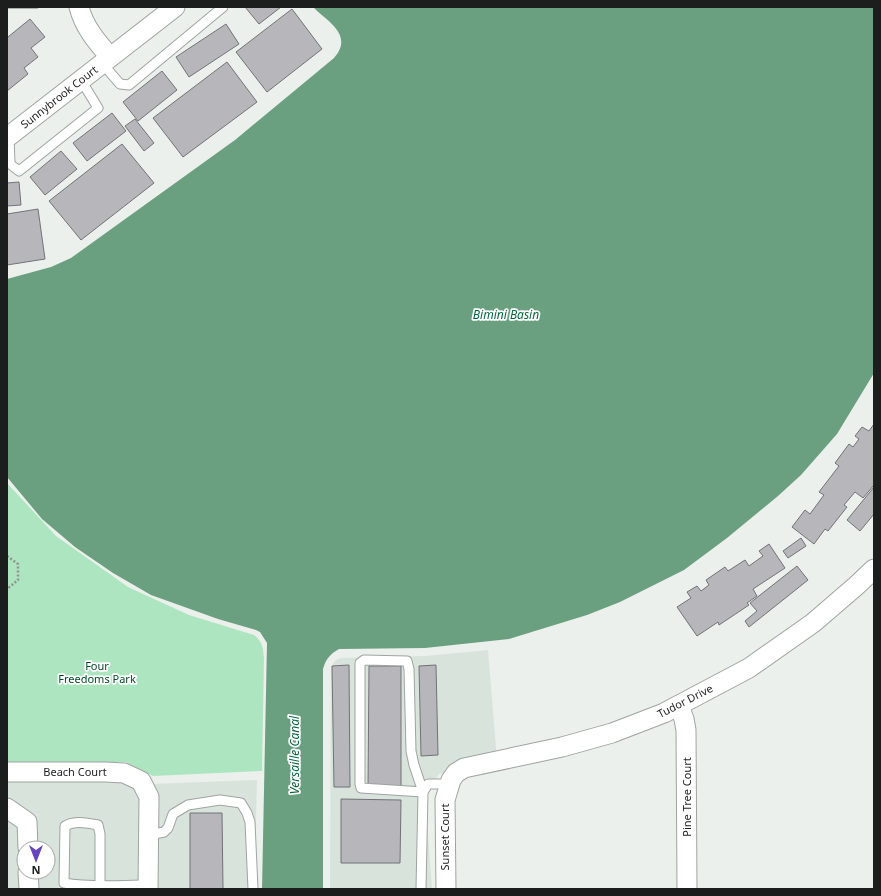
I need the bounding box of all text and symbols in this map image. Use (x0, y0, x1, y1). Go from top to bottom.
street label: Sunnybrook Court (17, 62, 100, 131)
water label: Bimini Basin (473, 306, 539, 323)
park label: Four Freedoms Park (58, 658, 136, 686)
street label: Tudor Drive (654, 680, 715, 721)
water label: Versaille Canal (286, 715, 303, 794)
street label: Pine Tree Court (679, 757, 694, 837)
street label: Beach Court (43, 764, 107, 779)
street label: Sunset Court (437, 804, 452, 870)
north arrow (16, 840, 56, 880)
text: N (32, 863, 40, 878)

